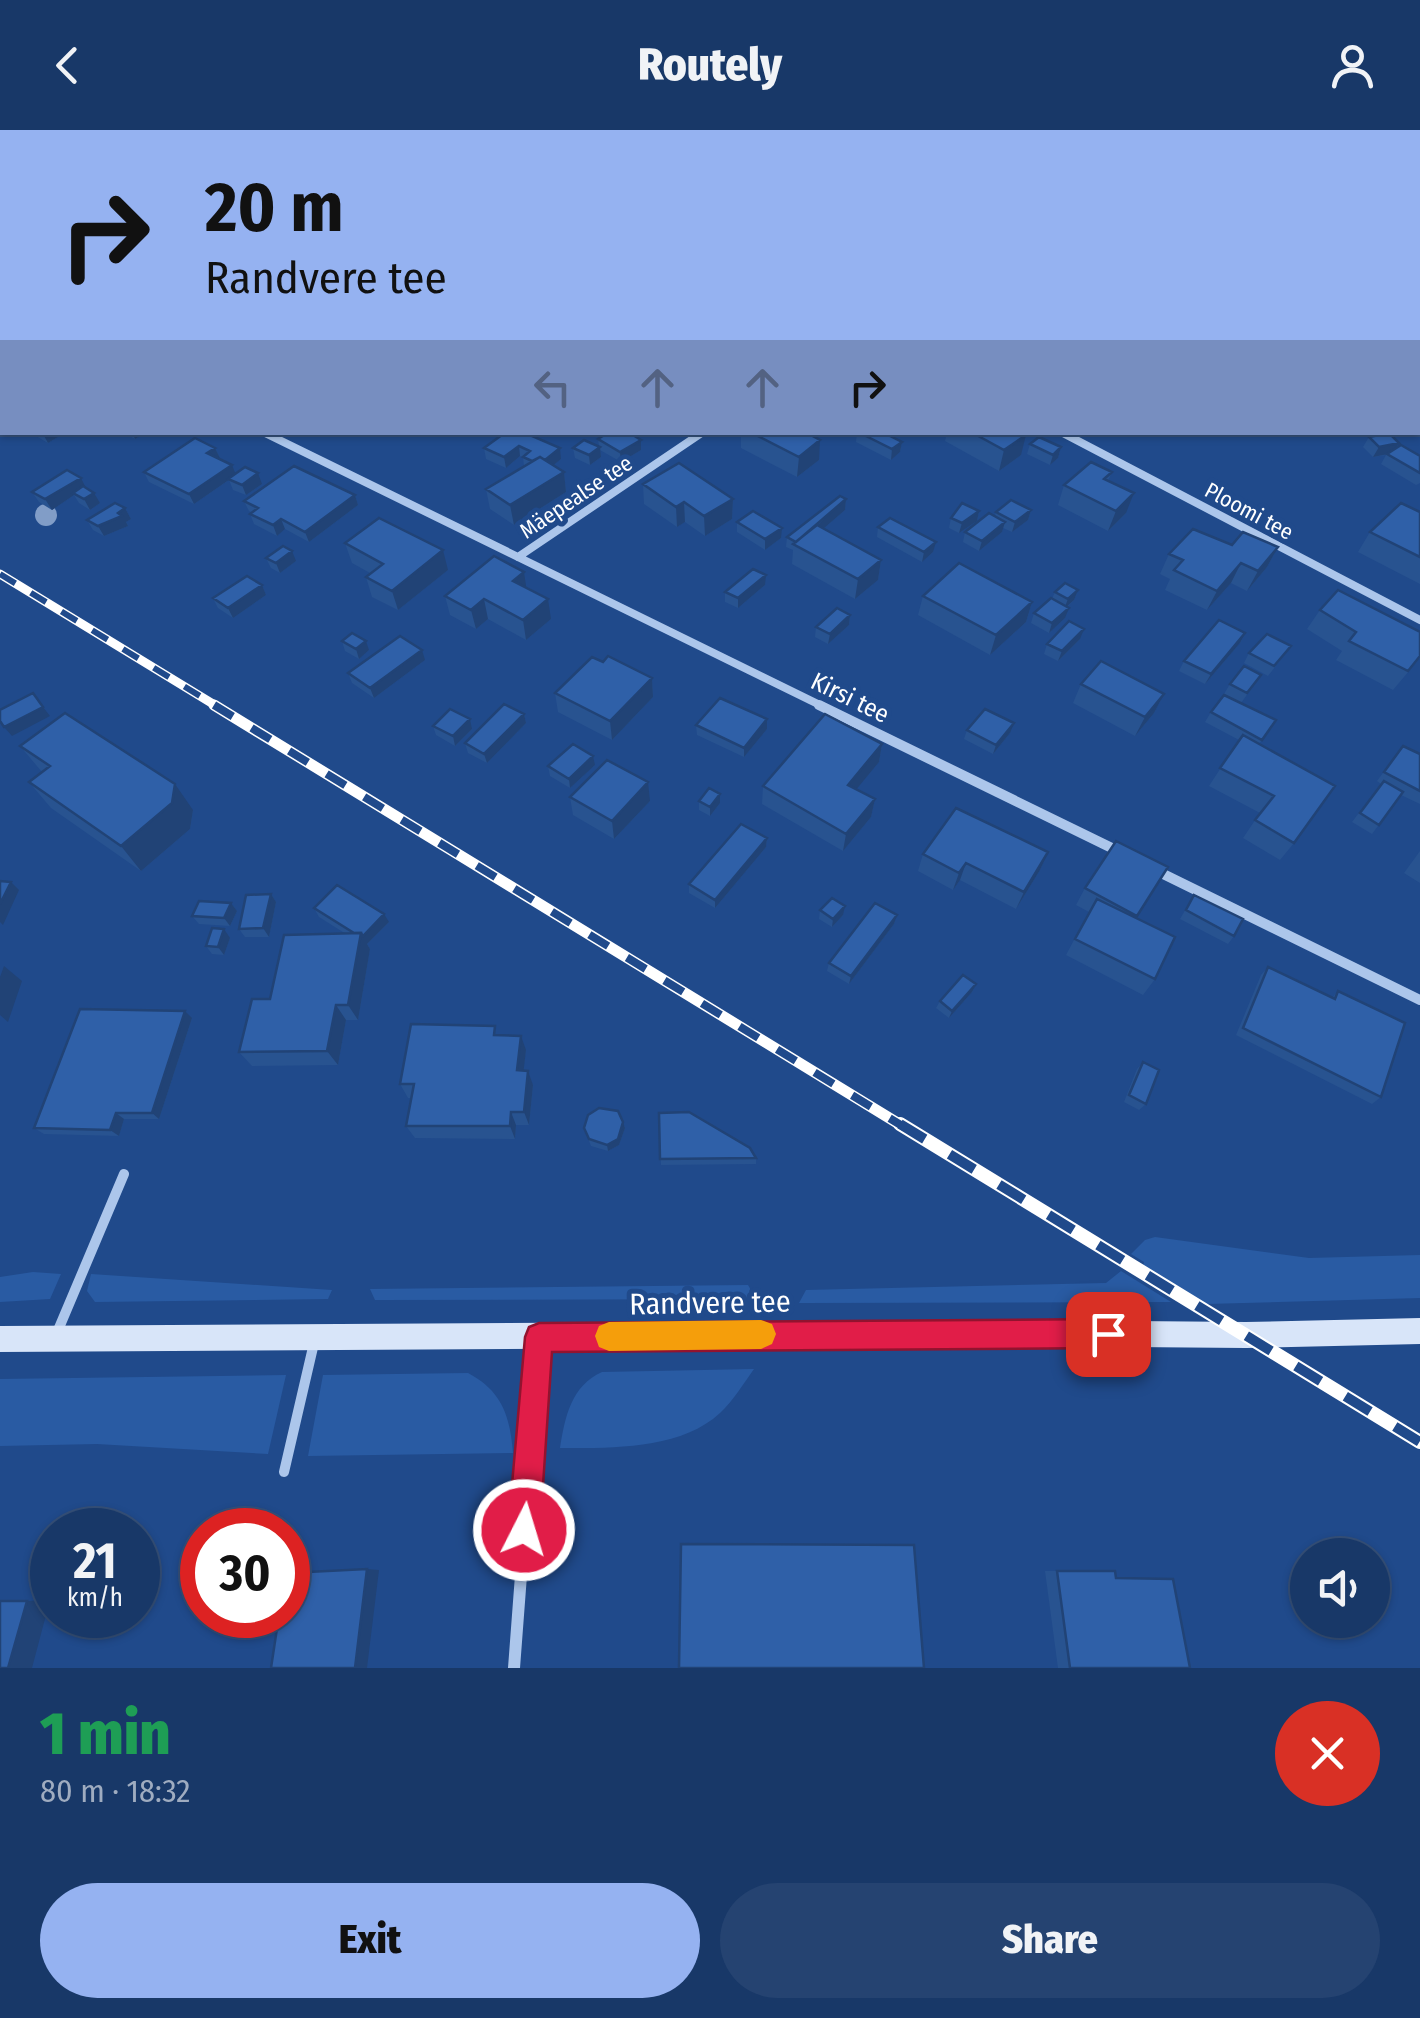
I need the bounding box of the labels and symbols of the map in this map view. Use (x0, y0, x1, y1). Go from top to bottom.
street label: Mäepealse tee (515, 449, 637, 545)
street label: Ploomi tee (1200, 476, 1298, 546)
street label: Kirsi tee (806, 666, 894, 730)
street label: Randvere tee (629, 1284, 791, 1322)
pin (1066, 1292, 1151, 1377)
position arrow (472, 1478, 576, 1582)
speed limit sign: 30 (180, 1508, 310, 1638)

